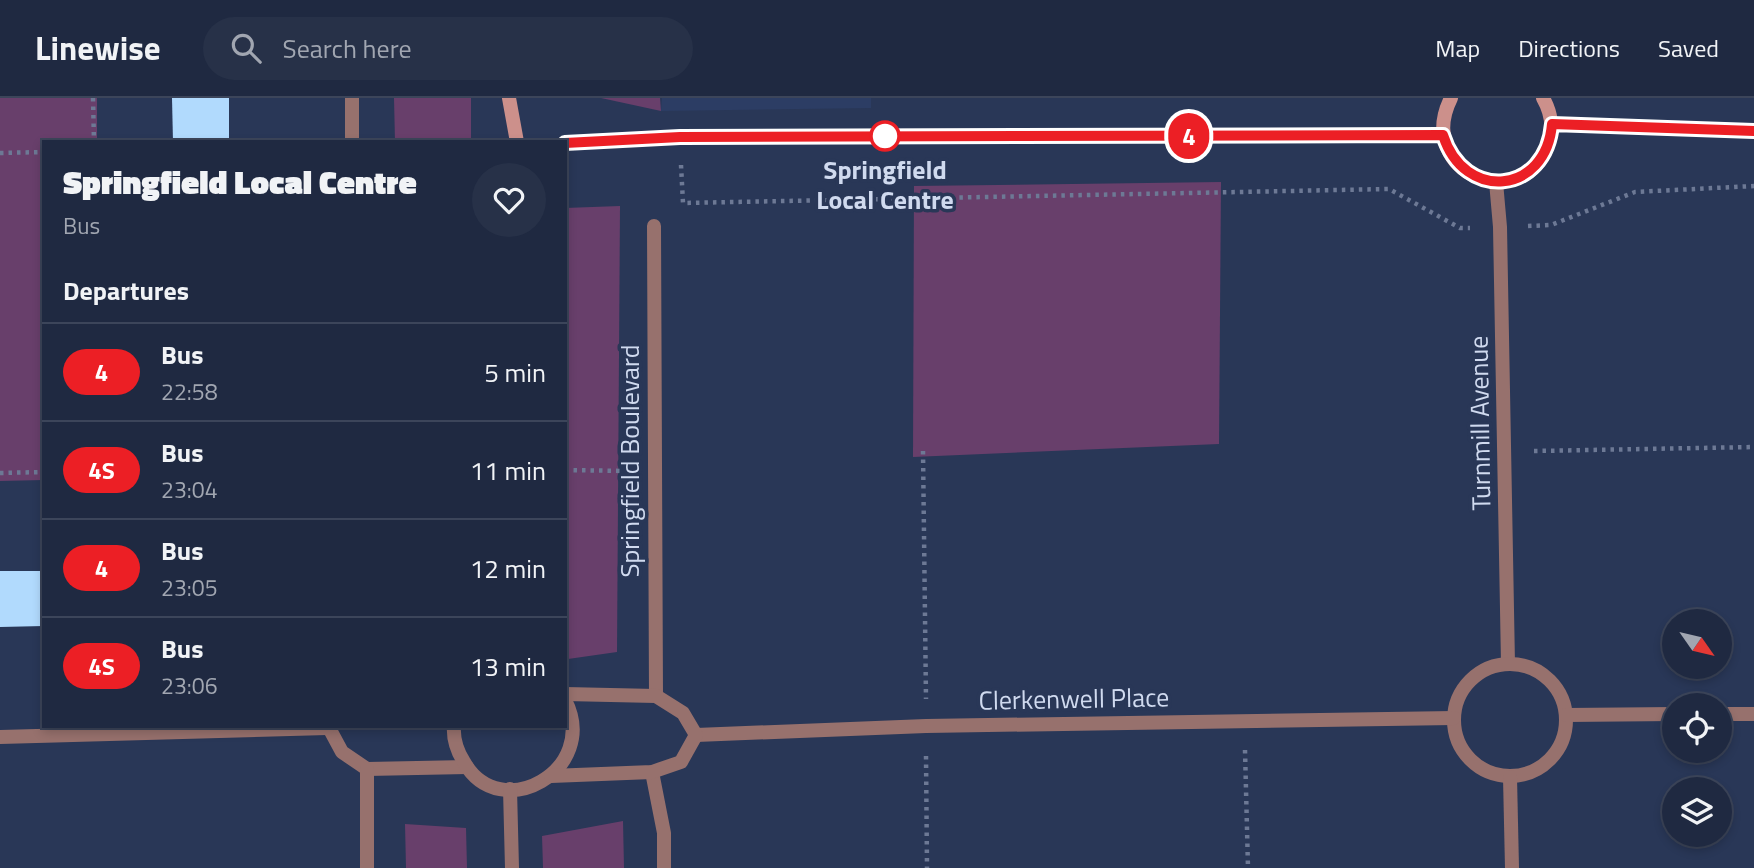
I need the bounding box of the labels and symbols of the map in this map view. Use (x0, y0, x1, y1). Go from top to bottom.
line badge: 4 (1166, 113, 1212, 159)
marker: Springfield Local Centre (870, 121, 900, 151)
place label: Springfield Local Centre (816, 150, 954, 219)
street label: Turnmill Avenue (1458, 335, 1501, 511)
street label: Springfield Boulevard (610, 345, 649, 577)
north arrow (1662, 609, 1732, 679)
street label: Clerkenwell Place (978, 677, 1170, 720)

